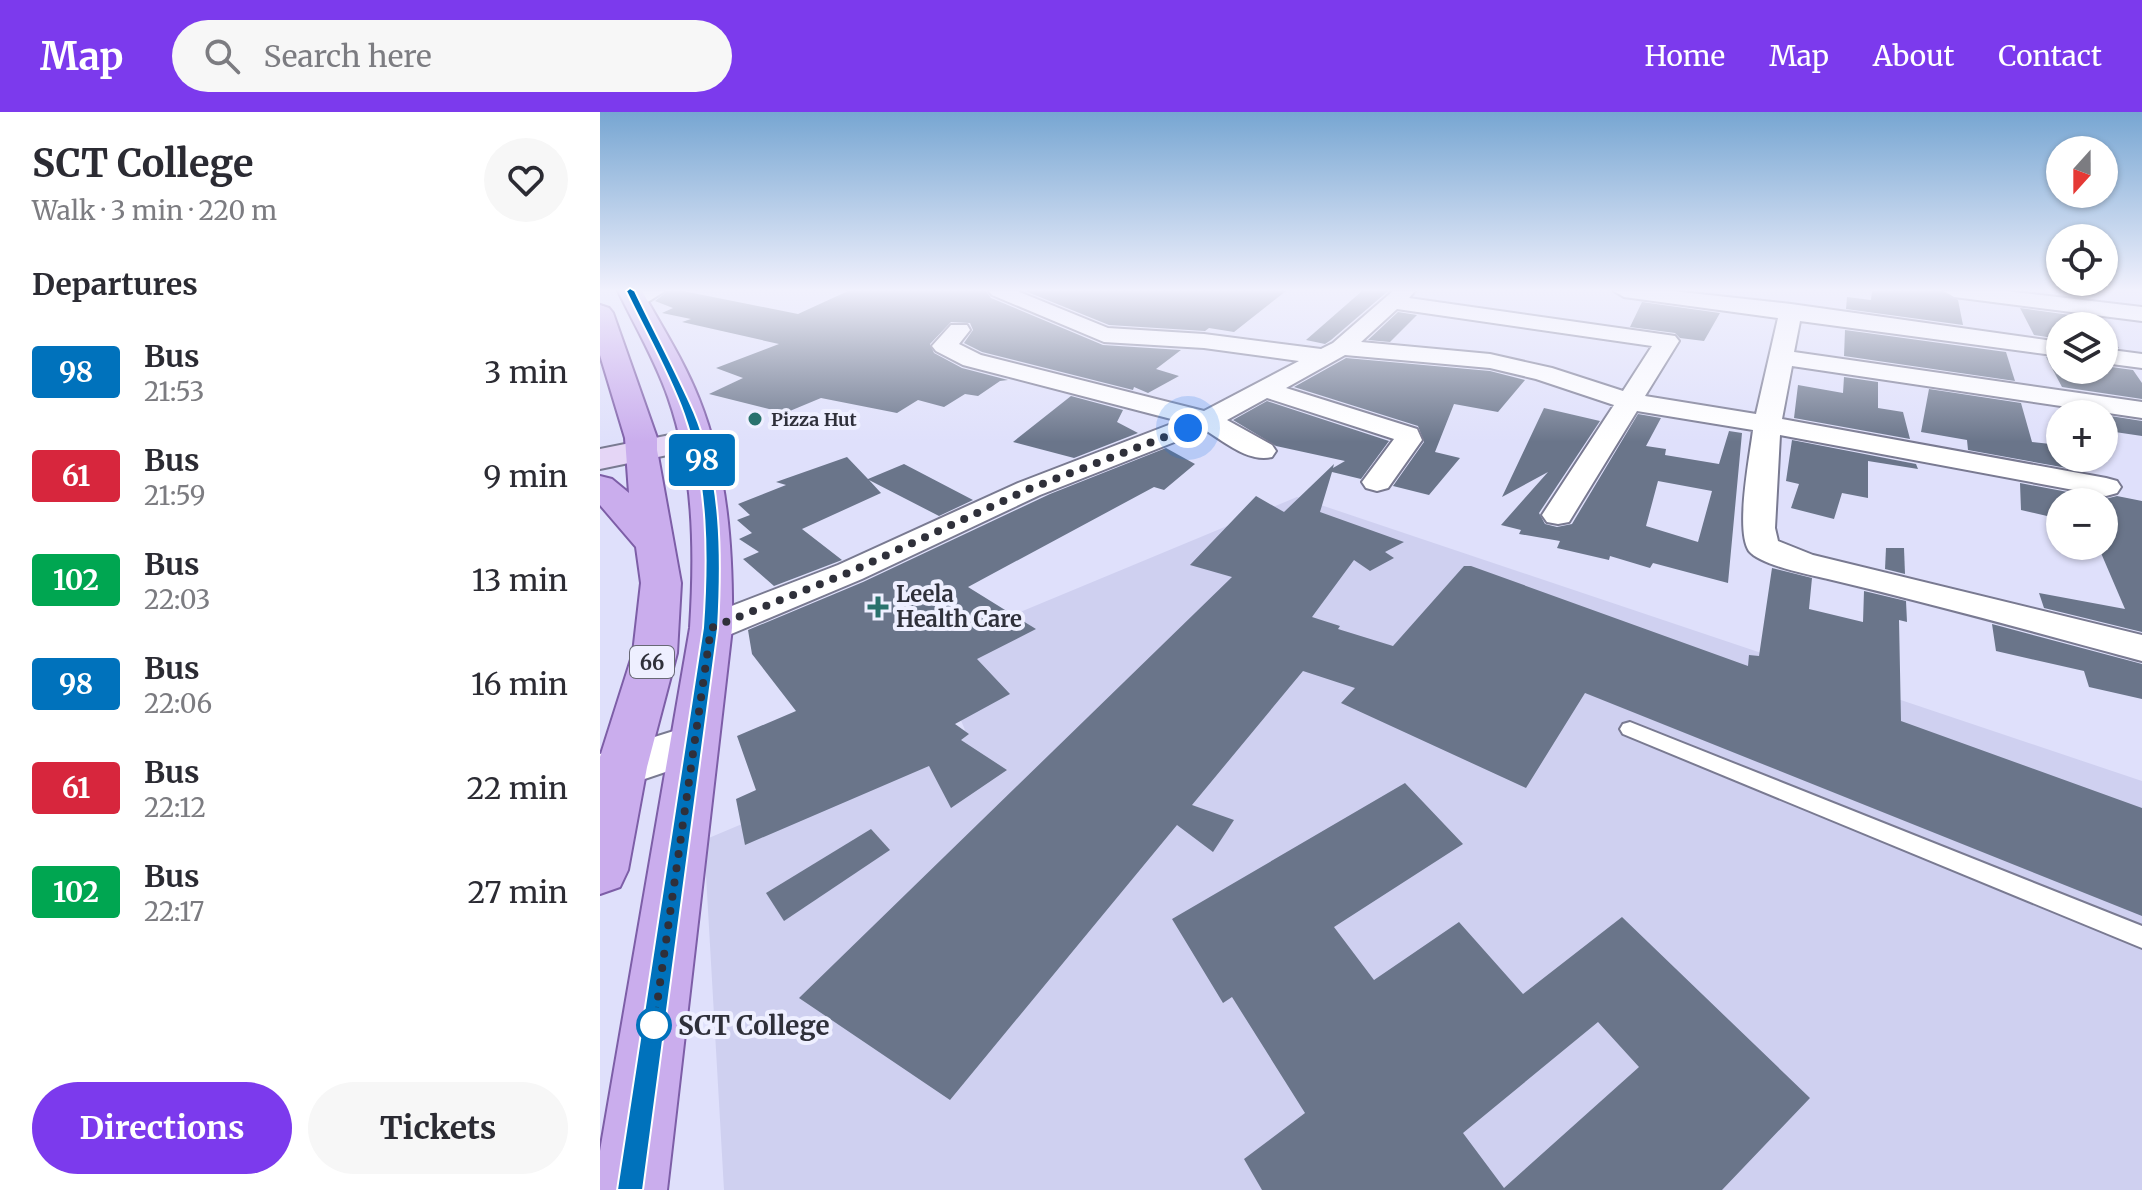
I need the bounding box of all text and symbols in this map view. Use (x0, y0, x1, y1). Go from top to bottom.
search box (172, 20, 732, 92)
text: Map (40, 33, 124, 80)
icon: search (200, 34, 244, 78)
text: Search here (264, 37, 432, 75)
text: Home (1644, 38, 1725, 74)
text: Map (1769, 38, 1829, 74)
text: About (1873, 38, 1954, 74)
text: Contact (1998, 38, 2102, 74)
north arrow (2046, 136, 2118, 208)
map controls (2046, 136, 2118, 560)
button: heart (484, 138, 568, 222)
text: SCT College (32, 140, 253, 187)
text: Walk · 3 min · 220 m (32, 194, 277, 227)
button: locate (2046, 224, 2118, 296)
text: Departures (32, 265, 198, 303)
button: layers (2046, 312, 2118, 384)
text: Bus (144, 337, 200, 375)
text: 3 min (484, 353, 568, 391)
text: 98 (59, 354, 93, 390)
text: 21:53 (144, 375, 204, 408)
button: + (2046, 400, 2118, 472)
place label: Pizza Hut (771, 408, 857, 431)
your location (1168, 408, 1208, 448)
marker: Pizza Hut (746, 410, 764, 428)
line badge: 98 (666, 434, 738, 486)
text: Bus (144, 441, 200, 479)
text: 98 (685, 442, 719, 478)
text: 9 min (483, 457, 568, 495)
text: 61 (62, 458, 90, 494)
text: 21:59 (144, 479, 206, 512)
button: − (2046, 488, 2118, 560)
text: Bus (144, 545, 200, 583)
text: 13 min (472, 561, 568, 599)
text: 102 (53, 562, 99, 598)
place label: Leela Health Care (896, 580, 1022, 633)
text: 22:03 (144, 583, 210, 616)
marker: Leela Health Care (867, 596, 889, 618)
road number: 66 (630, 646, 674, 678)
text: Bus (144, 649, 200, 687)
text: 16 min (471, 665, 568, 703)
text: 98 (59, 666, 93, 702)
text: 22:06 (144, 687, 212, 720)
text: Bus (144, 753, 200, 791)
text: 22 min (466, 769, 568, 807)
text: 61 (62, 770, 90, 806)
text: 22:12 (144, 791, 206, 824)
text: Bus (144, 857, 200, 895)
text: 27 min (468, 873, 568, 911)
text: 102 (53, 874, 99, 910)
text: 22:17 (144, 895, 204, 928)
marker: SCT College (637, 1008, 671, 1042)
place label: SCT College (678, 1009, 830, 1042)
button: Directions (32, 1082, 292, 1174)
button: Tickets (308, 1082, 568, 1174)

